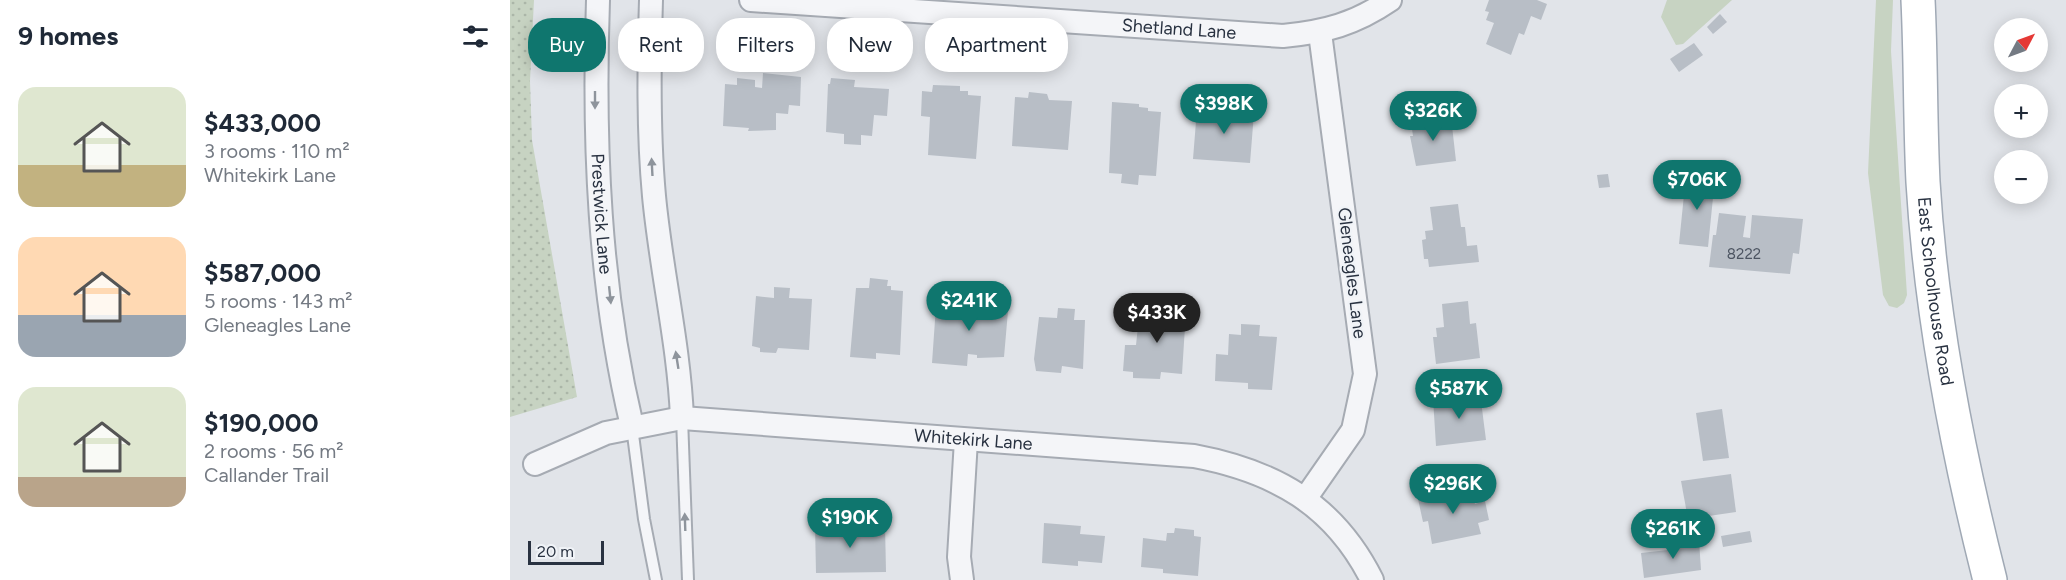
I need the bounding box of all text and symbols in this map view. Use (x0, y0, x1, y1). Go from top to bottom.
street label: Shetland Lane (1121, 14, 1237, 44)
chip: Buy (528, 18, 606, 72)
chip: Rent (618, 18, 704, 72)
chip: Filters (716, 18, 815, 72)
chip: New (827, 18, 913, 72)
chip: Apartment (925, 18, 1068, 72)
north arrow (1994, 18, 2048, 72)
map controls (1994, 18, 2048, 204)
text: 9 homes (18, 20, 118, 52)
icon: filters (459, 20, 492, 53)
pin: $398K (1182, 84, 1266, 135)
button: + (1994, 84, 2048, 138)
one-way arrow (590, 91, 600, 110)
text: $398K (1194, 91, 1254, 115)
pin: $326K (1391, 91, 1475, 142)
text: $326K (1404, 98, 1462, 122)
text: $433,000 (204, 107, 321, 139)
icon: home (66, 111, 138, 183)
text: 3 rooms · 110 m² (204, 139, 350, 163)
button: − (1994, 150, 2048, 204)
street label: Prestwick Lane (587, 153, 617, 276)
one-way arrow (648, 157, 657, 176)
pin: $706K (1655, 160, 1739, 211)
text: Whitekirk Lane (204, 163, 336, 187)
text: $706K (1667, 167, 1727, 191)
street label: East Schoolhouse Road (1913, 196, 1958, 387)
street label: Gleneagles Lane (1333, 206, 1371, 340)
house number: 8222 (1727, 245, 1761, 263)
text: $587,000 (204, 257, 321, 289)
icon: home (66, 261, 138, 333)
pin: $241K (927, 281, 1011, 332)
one-way arrow (605, 285, 614, 304)
text: $241K (940, 288, 998, 312)
text: 5 rooms · 143 m² (204, 289, 352, 313)
pin: $433K (1115, 293, 1199, 344)
text: $433K (1127, 300, 1187, 324)
text: Gleneagles Lane (204, 313, 351, 337)
one-way arrow (673, 350, 682, 369)
pin: $587K (1417, 369, 1501, 420)
text: $587K (1429, 376, 1489, 400)
text: $190,000 (204, 407, 319, 439)
icon: home (66, 411, 138, 483)
street label: Whitekirk Lane (913, 424, 1033, 455)
text: 2 rooms · 56 m² (204, 439, 343, 463)
text: Callander Trail (204, 463, 329, 487)
pin: $296K (1411, 464, 1495, 515)
text: $296K (1423, 471, 1483, 495)
pin: $190K (808, 498, 892, 549)
text: $190K (821, 505, 879, 529)
pin: $261K (1631, 509, 1715, 560)
one-way arrow (680, 512, 689, 531)
text: $261K (1645, 516, 1701, 540)
scale bar (528, 538, 604, 566)
text: 20 m (537, 542, 574, 561)

